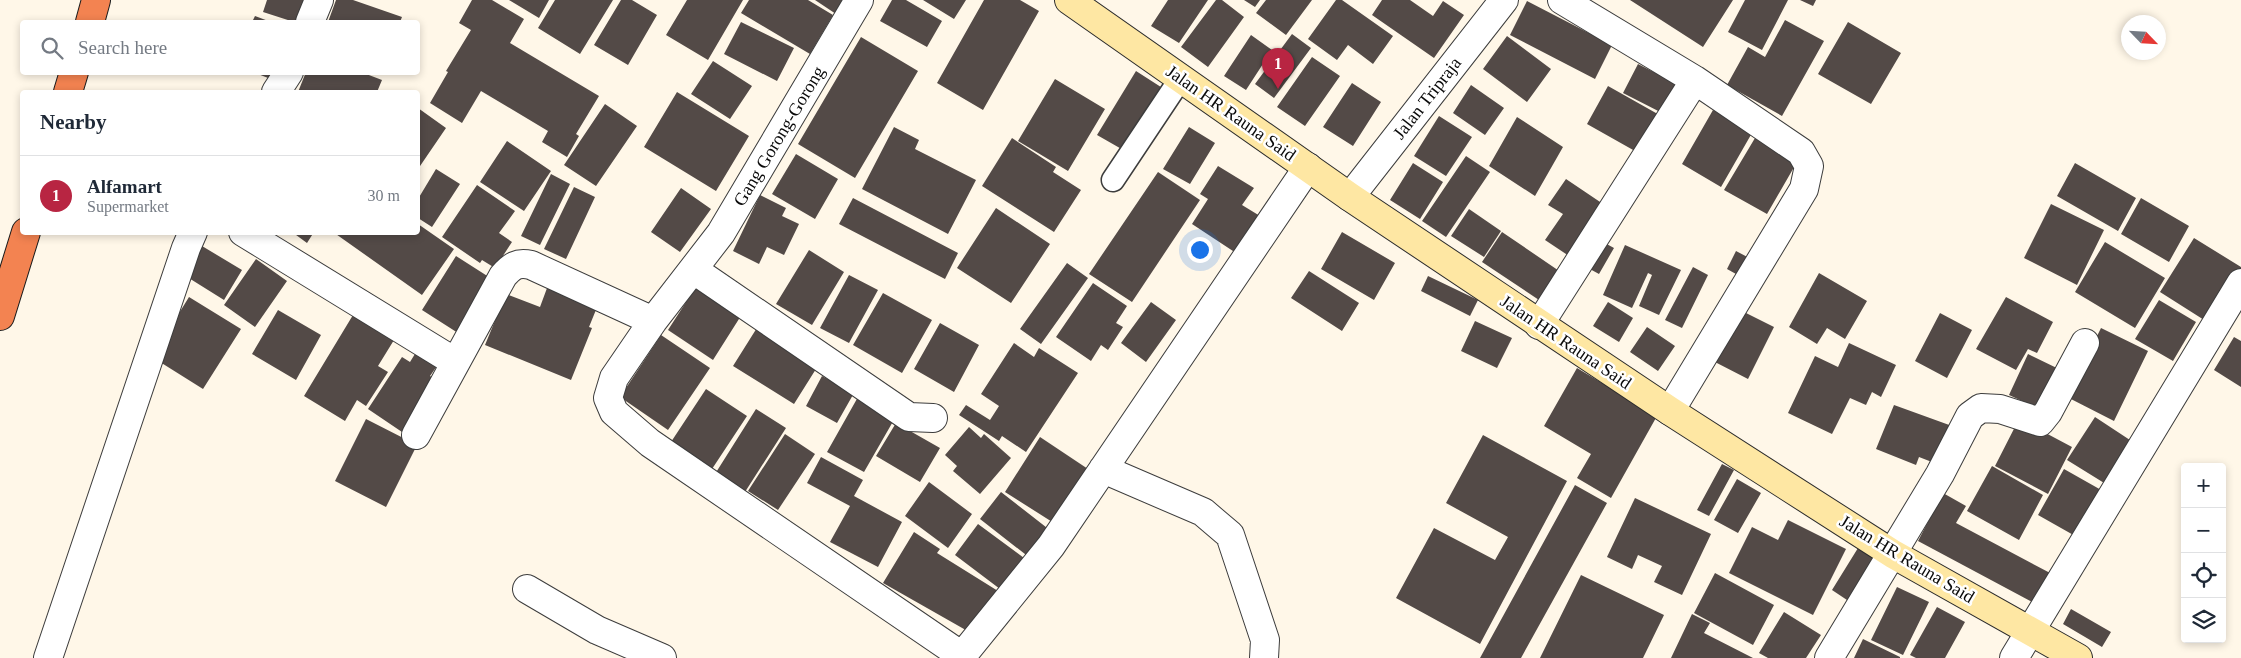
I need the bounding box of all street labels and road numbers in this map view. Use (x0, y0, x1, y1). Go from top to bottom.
street label: Jalan Tripraja (1389, 53, 1465, 143)
street label: Jalan HR Rauna Said (1162, 61, 1300, 165)
street label: Gang Gorong-Gorong (729, 63, 829, 209)
street label: Jalan HR Rauna Said (1497, 291, 1635, 393)
street label: Jalan HR Rauna Said (1836, 511, 1978, 607)

